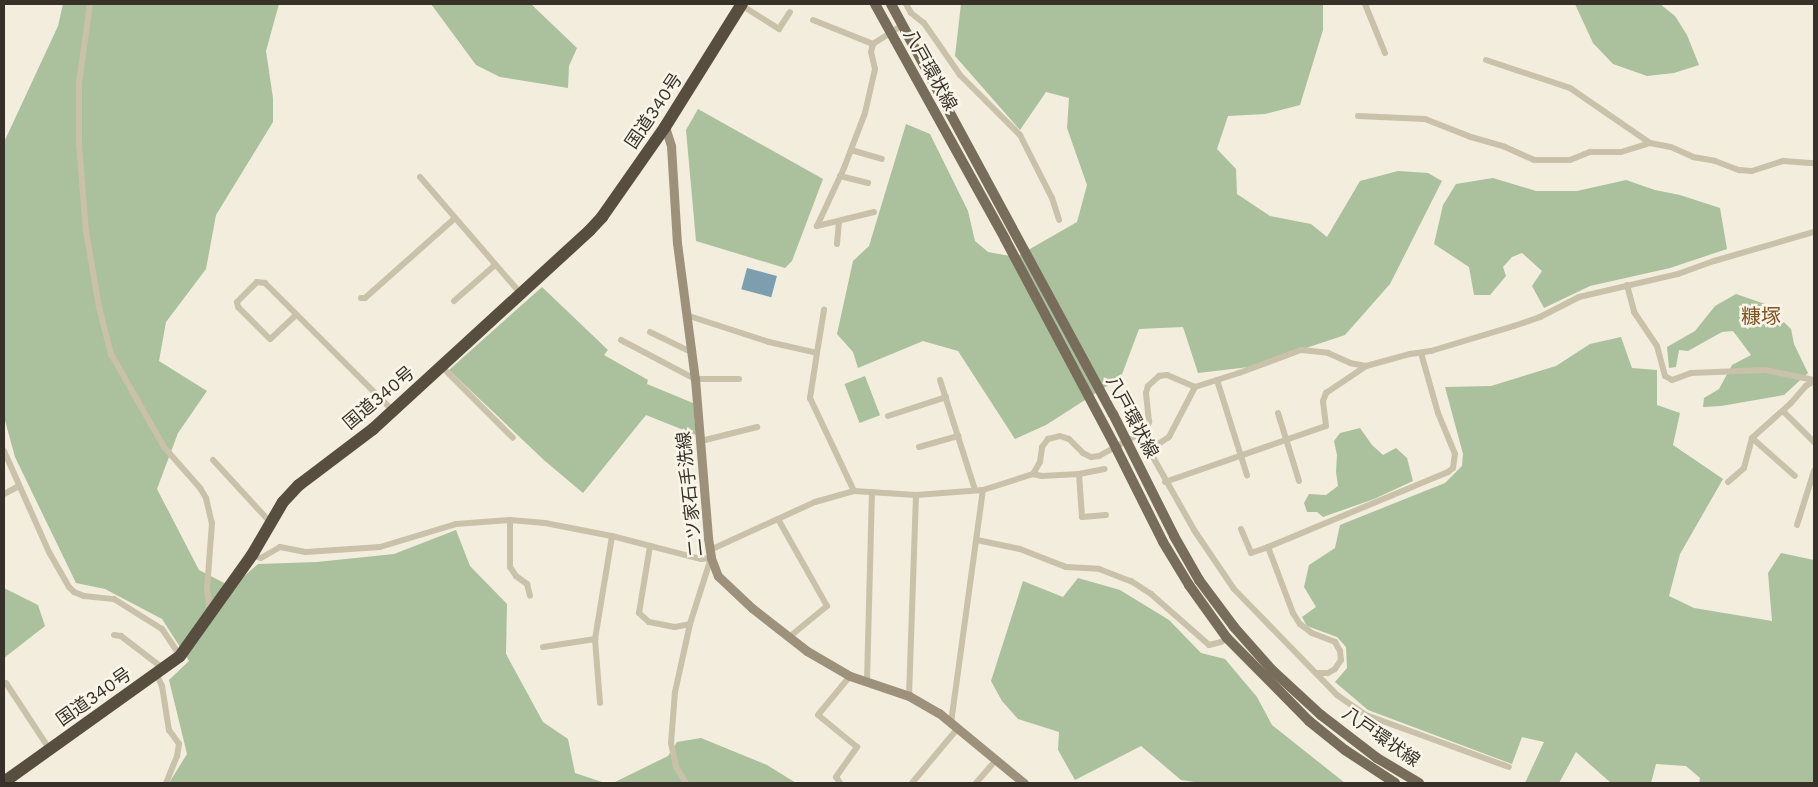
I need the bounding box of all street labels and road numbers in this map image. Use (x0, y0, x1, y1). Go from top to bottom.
street label: 八戸環状線 (899, 25, 961, 115)
street label: 国道340号 (621, 69, 687, 153)
street label: 国道340号 (339, 362, 419, 434)
street label: 八戸環状線 (1101, 372, 1163, 462)
street label: 二ツ家石手洗線 (673, 430, 707, 558)
street label: 国道340号 (52, 663, 136, 731)
street label: 八戸環状線 (1338, 702, 1424, 772)

